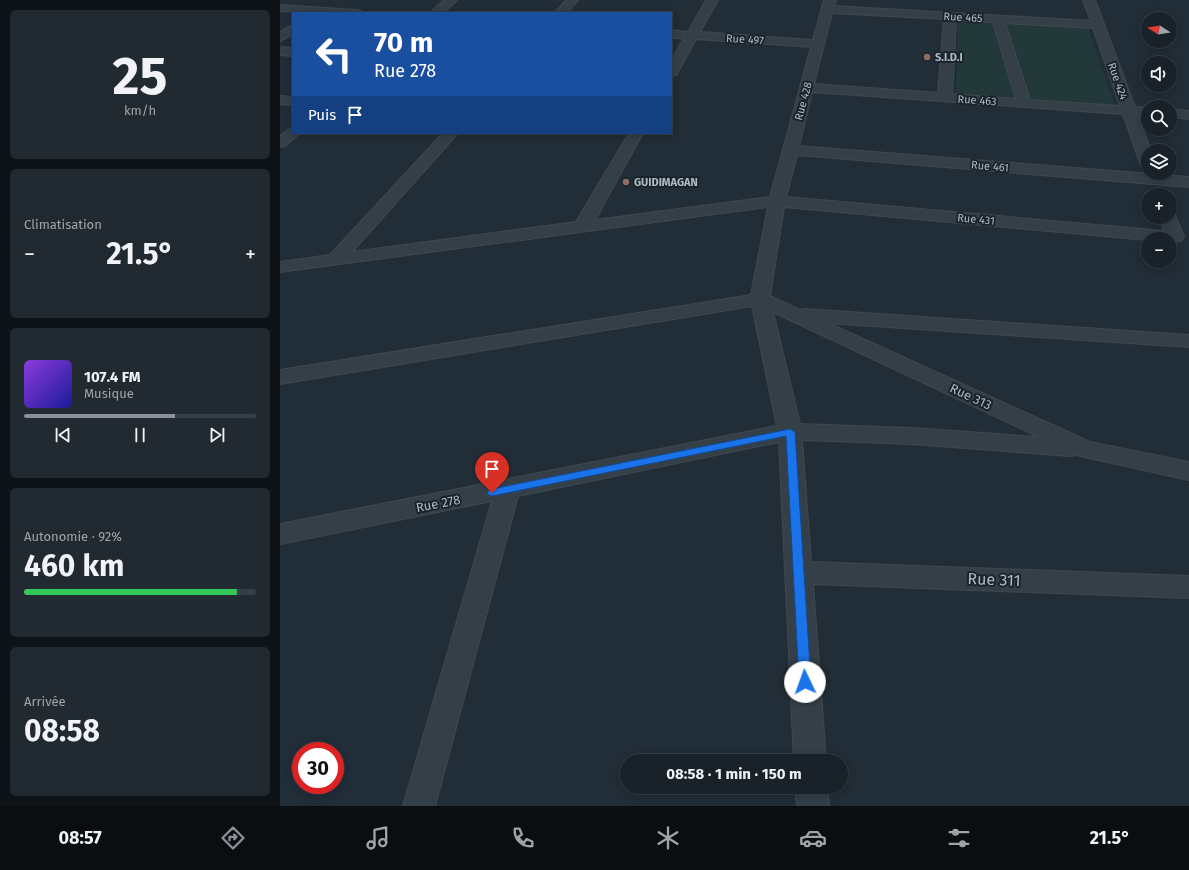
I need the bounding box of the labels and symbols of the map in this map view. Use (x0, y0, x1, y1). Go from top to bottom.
street label: Rue 465 (943, 10, 983, 25)
north arrow (1141, 12, 1177, 48)
street label: Rue 497 (726, 32, 765, 47)
place label: S.I.D.I (935, 51, 963, 64)
marker: S.I.D.I (922, 52, 932, 62)
street label: Rue 424 (1105, 61, 1130, 102)
street label: Rue 428 (792, 81, 815, 122)
street label: Rue 463 (957, 93, 997, 108)
street label: Rue 461 (971, 158, 1009, 175)
place label: GUIDIMAGAN (634, 176, 698, 189)
marker: GUIDIMAGAN (621, 177, 631, 187)
street label: Rue 431 (957, 211, 995, 228)
street label: Rue 313 (948, 380, 994, 413)
pin (475, 452, 509, 493)
street label: Rue 278 (415, 492, 462, 515)
street label: Rue 311 (967, 569, 1021, 590)
position arrow (784, 661, 826, 703)
speed limit sign: 30 (292, 742, 344, 794)

